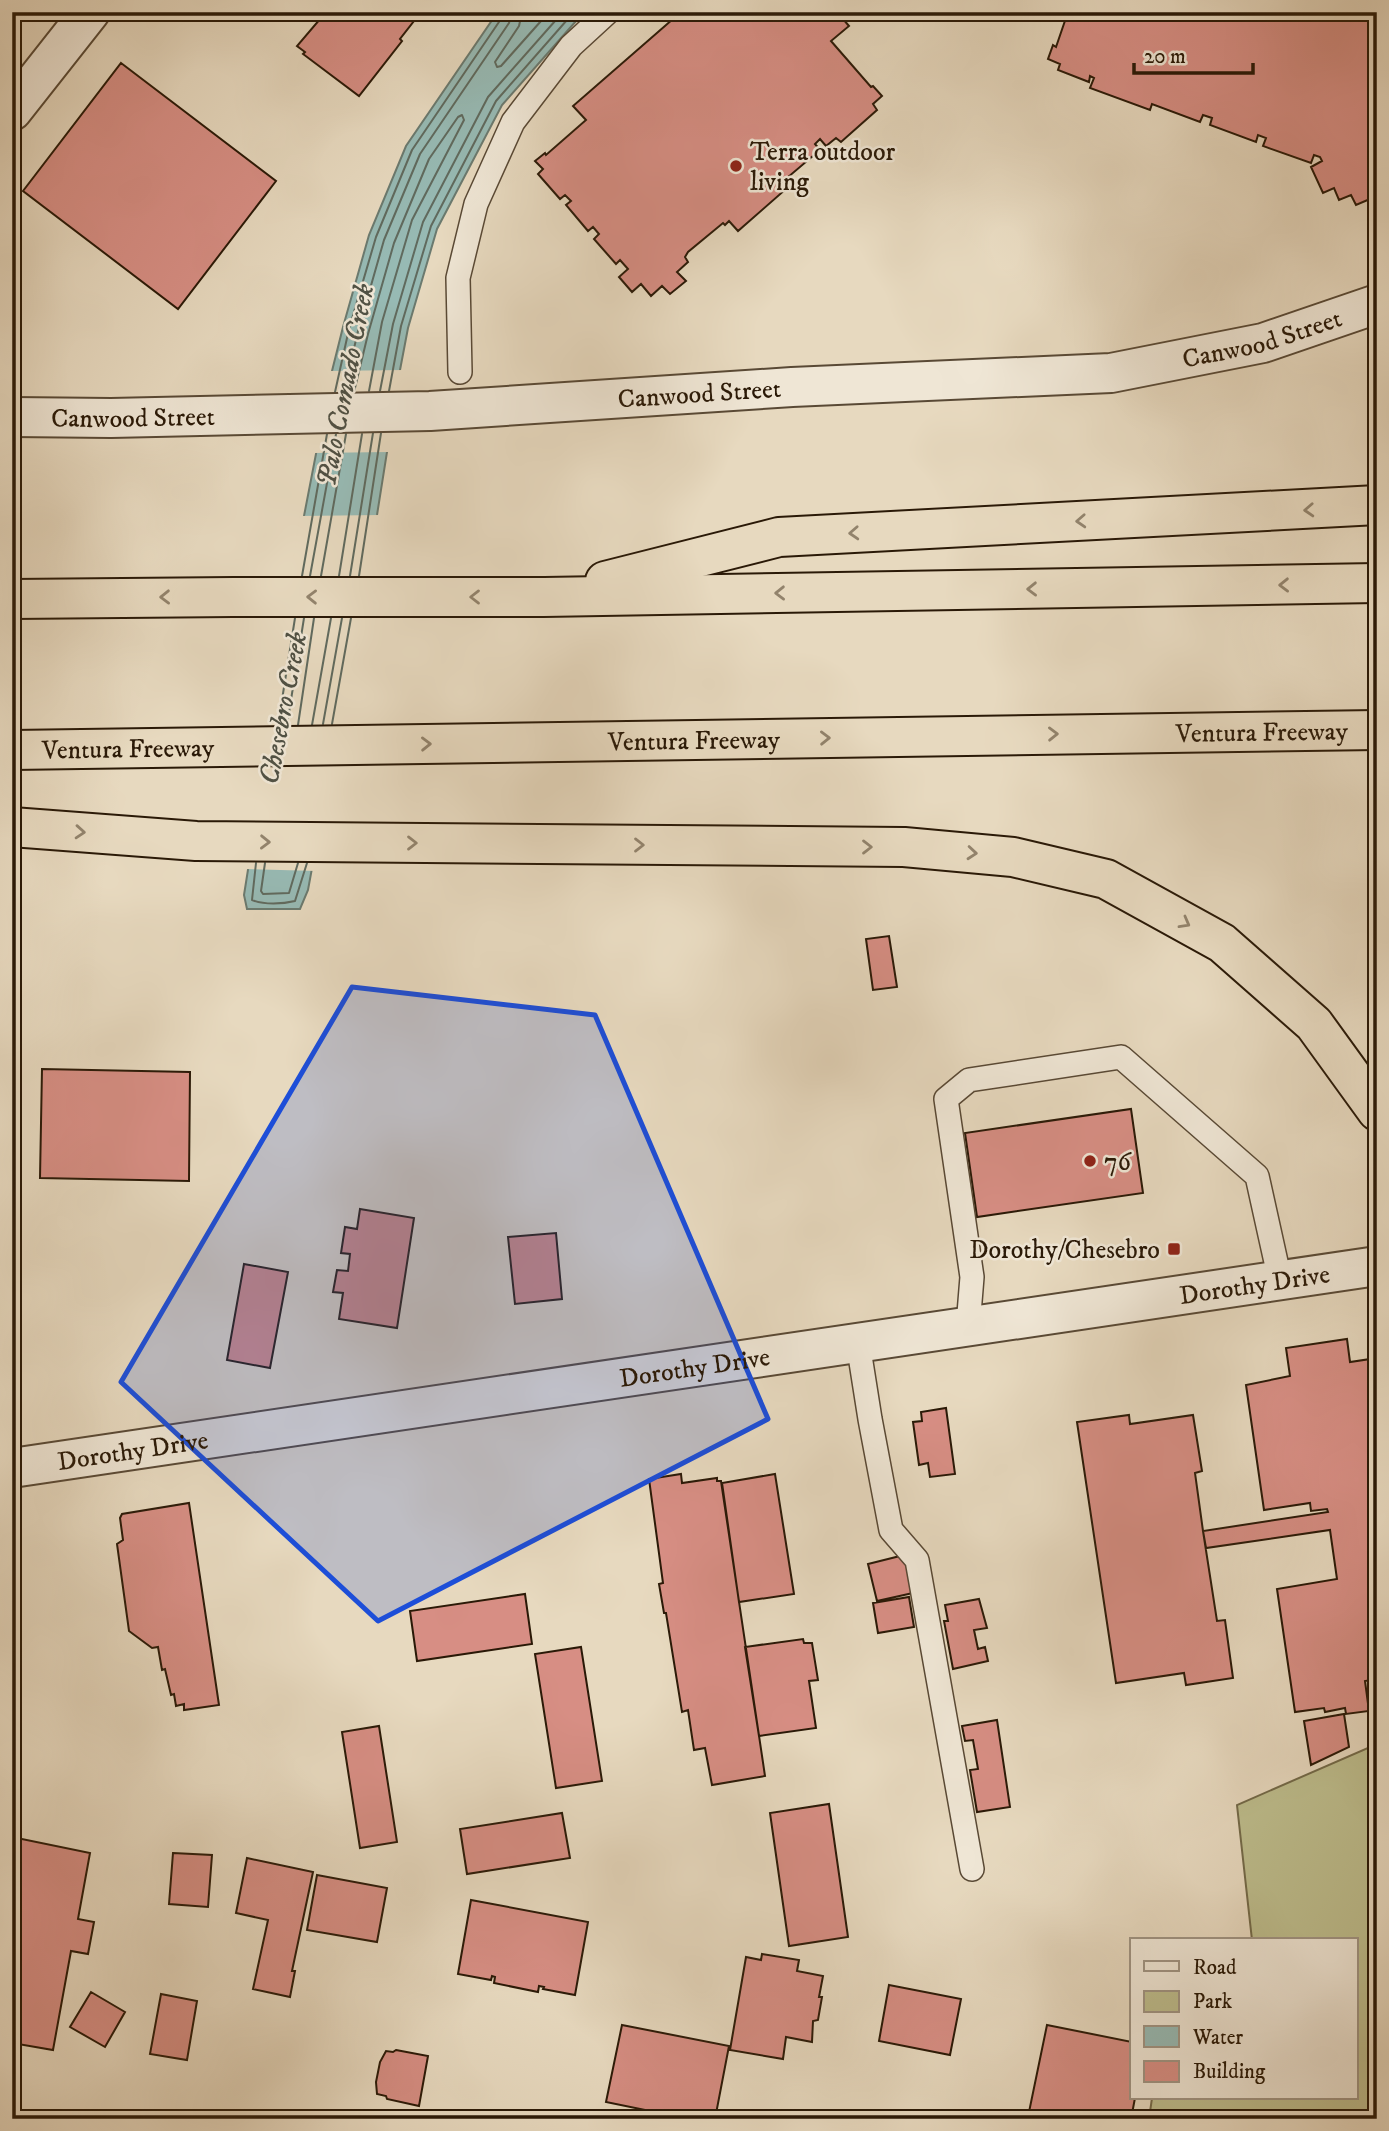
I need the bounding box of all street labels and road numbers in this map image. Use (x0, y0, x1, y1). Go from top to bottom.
street label: Canwood Street (1180, 302, 1346, 377)
street label: Canwood Street (617, 373, 782, 417)
street label: Canwood Street (51, 401, 215, 436)
street label: Ventura Freeway (1175, 715, 1349, 751)
street label: Ventura Freeway (607, 724, 781, 759)
street label: Ventura Freeway (41, 732, 215, 768)
street label: Dorothy Drive (1177, 1258, 1332, 1313)
street label: Dorothy Drive (617, 1341, 772, 1396)
street label: Dorothy Drive (55, 1424, 210, 1479)

